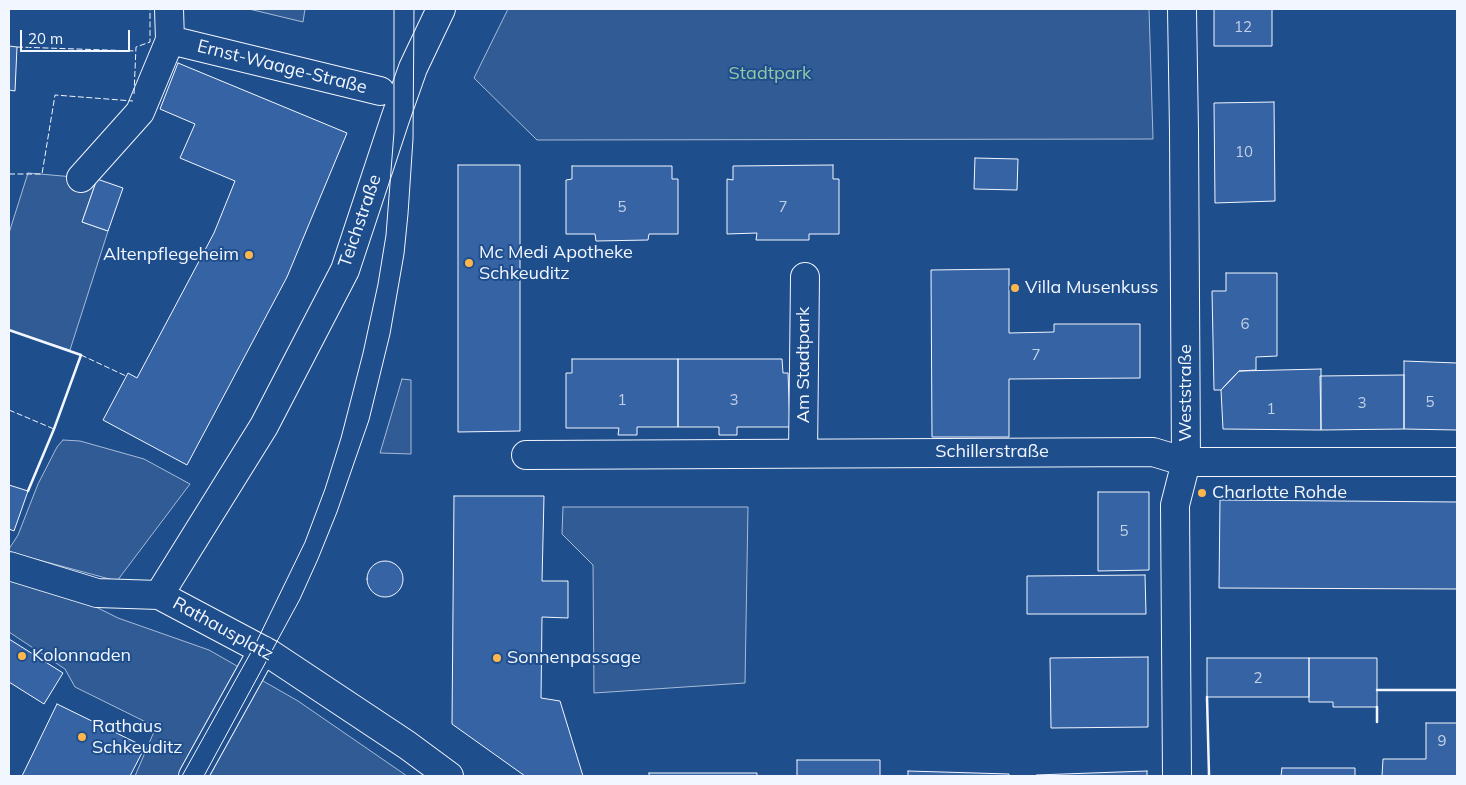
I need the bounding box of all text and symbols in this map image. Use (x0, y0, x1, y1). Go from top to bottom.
house number: 12 (1234, 18, 1252, 36)
scale bar (22, 20, 132, 52)
text: 20 m (28, 29, 63, 48)
street label: Ernst-Waage-Straße (195, 35, 369, 99)
park label: Stadtpark (729, 63, 811, 85)
house number: 10 (1235, 143, 1253, 161)
street label: Teichstraße (334, 172, 386, 270)
house number: 5 (618, 198, 626, 216)
house number: 7 (779, 198, 787, 216)
place label: Mc Medi Apotheke Schkeuditz (479, 242, 633, 284)
place label: Altenpflegeheim (103, 244, 239, 266)
marker: Altenpflegeheim (243, 249, 255, 261)
marker: Mc Medi Apotheke Schkeuditz (463, 257, 475, 269)
place label: Villa Musenkuss (1025, 277, 1159, 299)
marker: Villa Musenkuss (1009, 282, 1021, 294)
street label: Am Stadtpark (793, 307, 815, 423)
house number: 6 (1241, 315, 1249, 333)
street label: Weststraße (1175, 344, 1197, 442)
house number: 7 (1032, 346, 1040, 364)
house number: 1 (618, 391, 626, 409)
house number: 3 (730, 391, 738, 409)
house number: 5 (1426, 393, 1434, 411)
house number: 3 (1358, 394, 1366, 412)
house number: 1 (1267, 400, 1275, 418)
street label: Schillerstraße (935, 441, 1049, 463)
place label: Charlotte Rohde (1212, 482, 1347, 504)
marker: Charlotte Rohde (1196, 487, 1208, 499)
house number: 5 (1120, 522, 1128, 540)
street label: Rathausplatz (169, 592, 277, 666)
place label: Kolonnaden (32, 645, 131, 667)
place label: Sonnenpassage (507, 647, 641, 669)
marker: Kolonnaden (16, 650, 28, 662)
marker: Sonnenpassage (491, 652, 503, 664)
house number: 2 (1254, 669, 1262, 687)
place label: Rathaus Schkeuditz (92, 716, 183, 759)
marker: Rathaus Schkeuditz (76, 731, 88, 743)
house number: 9 (1438, 732, 1446, 750)

